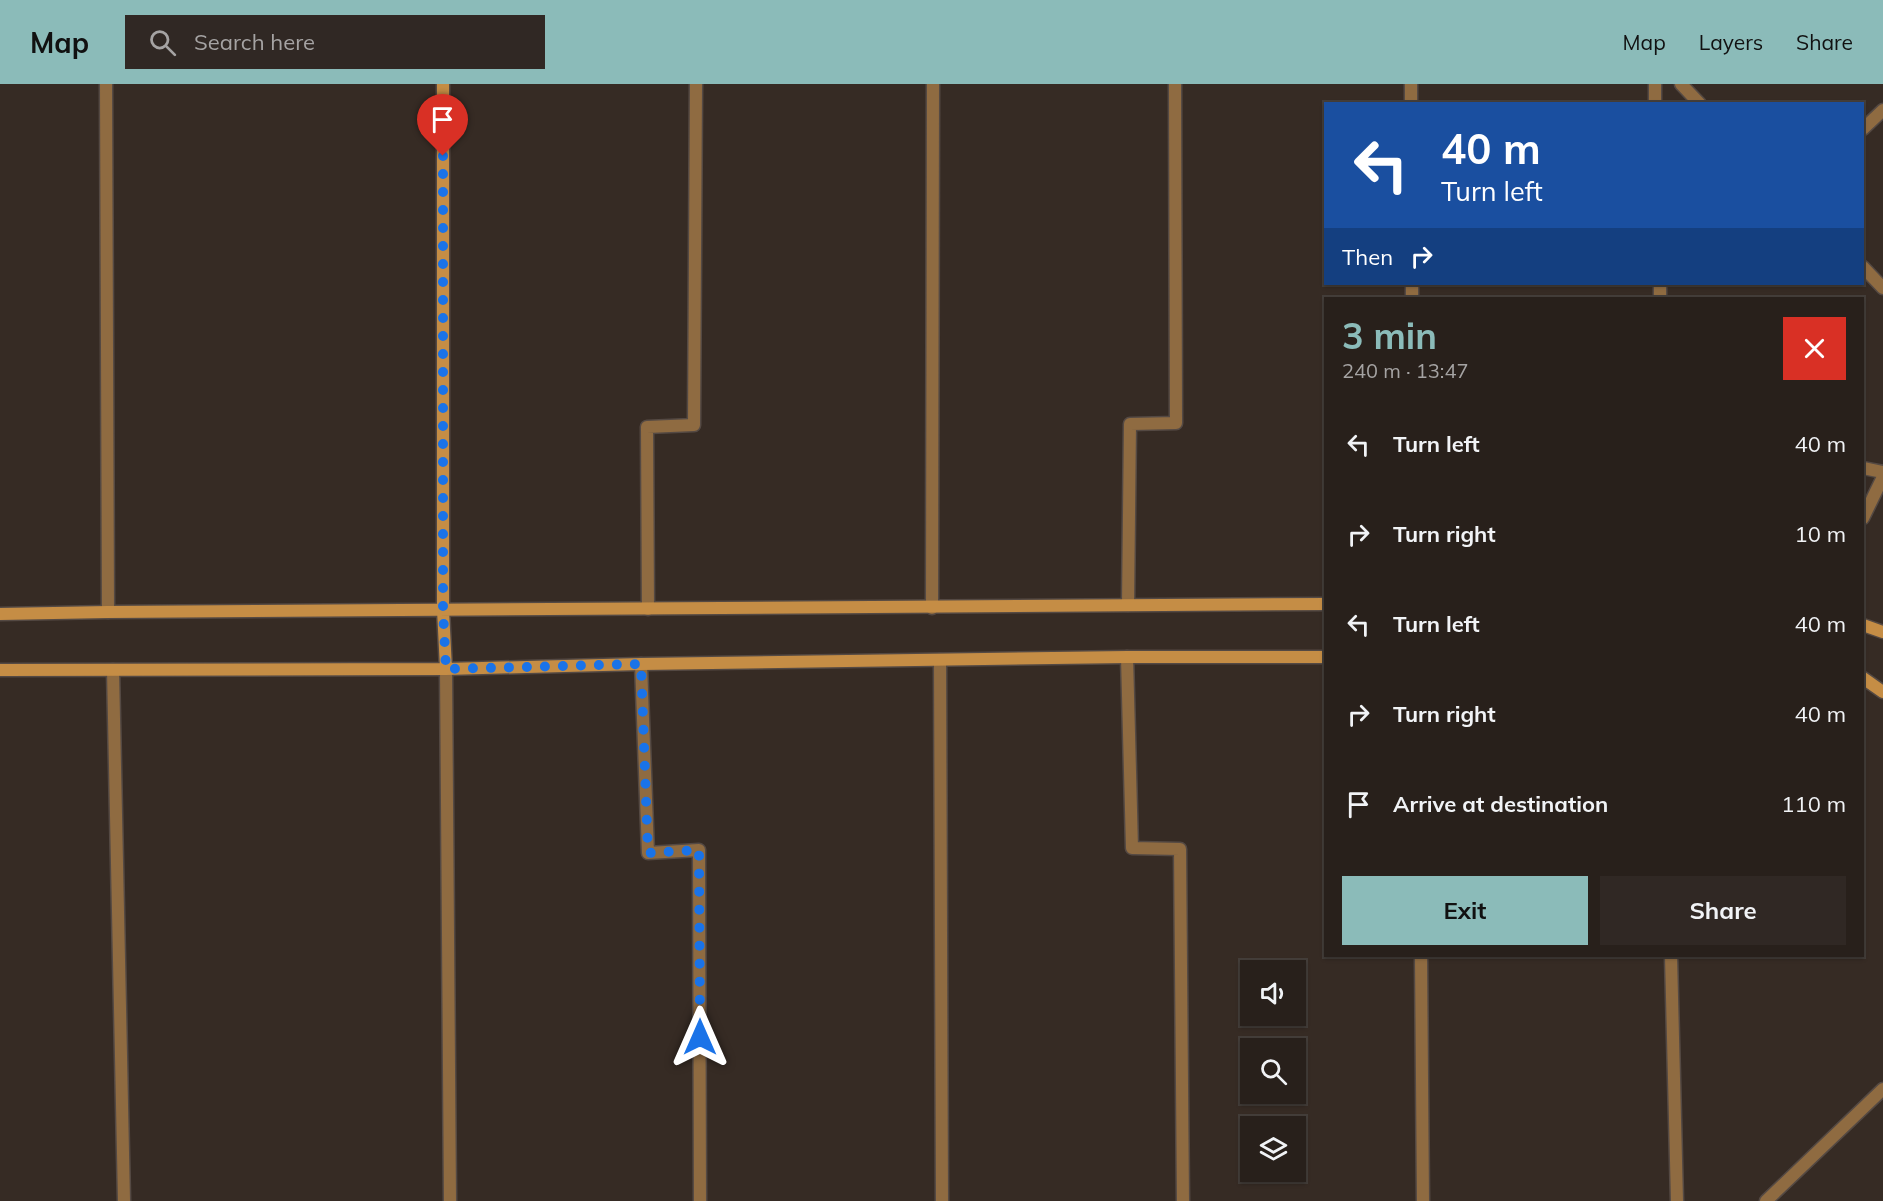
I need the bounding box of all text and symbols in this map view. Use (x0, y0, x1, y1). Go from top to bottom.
search box (125, 15, 545, 69)
text: Map (30, 25, 89, 60)
icon: search (146, 26, 179, 59)
text: Search here (194, 28, 315, 56)
text: Map (1623, 29, 1666, 55)
text: Layers (1699, 29, 1763, 55)
text: Share (1796, 29, 1853, 55)
pin (417, 94, 468, 156)
icon: arrive (426, 103, 459, 136)
text: 40 m (1441, 122, 1541, 175)
icon: left (1342, 126, 1420, 204)
text: Turn left (1441, 174, 1543, 208)
icon: right (1405, 240, 1438, 273)
text: Then (1342, 243, 1393, 271)
text: 3 min (1342, 313, 1437, 358)
button: close (1783, 317, 1846, 380)
text: 240 m · 13:47 (1342, 358, 1468, 383)
icon: left (1342, 428, 1375, 461)
text: Turn left (1393, 430, 1480, 458)
text: 40 m (1795, 430, 1846, 458)
icon: right (1342, 518, 1375, 551)
text: Turn right (1393, 520, 1496, 548)
text: 10 m (1795, 520, 1846, 548)
icon: left (1342, 608, 1375, 641)
text: Turn left (1393, 610, 1480, 638)
text: 40 m (1795, 610, 1846, 638)
icon: right (1342, 698, 1375, 731)
text: Turn right (1393, 700, 1496, 728)
text: 40 m (1795, 700, 1846, 728)
icon: arrive (1342, 788, 1375, 821)
text: Arrive at destination (1393, 790, 1608, 818)
text: 110 m (1781, 790, 1846, 818)
button: Exit (1342, 876, 1588, 945)
button: Share (1600, 876, 1846, 945)
map controls (1240, 960, 1306, 1182)
button: sound (1240, 960, 1306, 1026)
position arrow (668, 1005, 732, 1069)
button: search (1240, 1038, 1306, 1104)
button: layers (1240, 1116, 1306, 1182)

